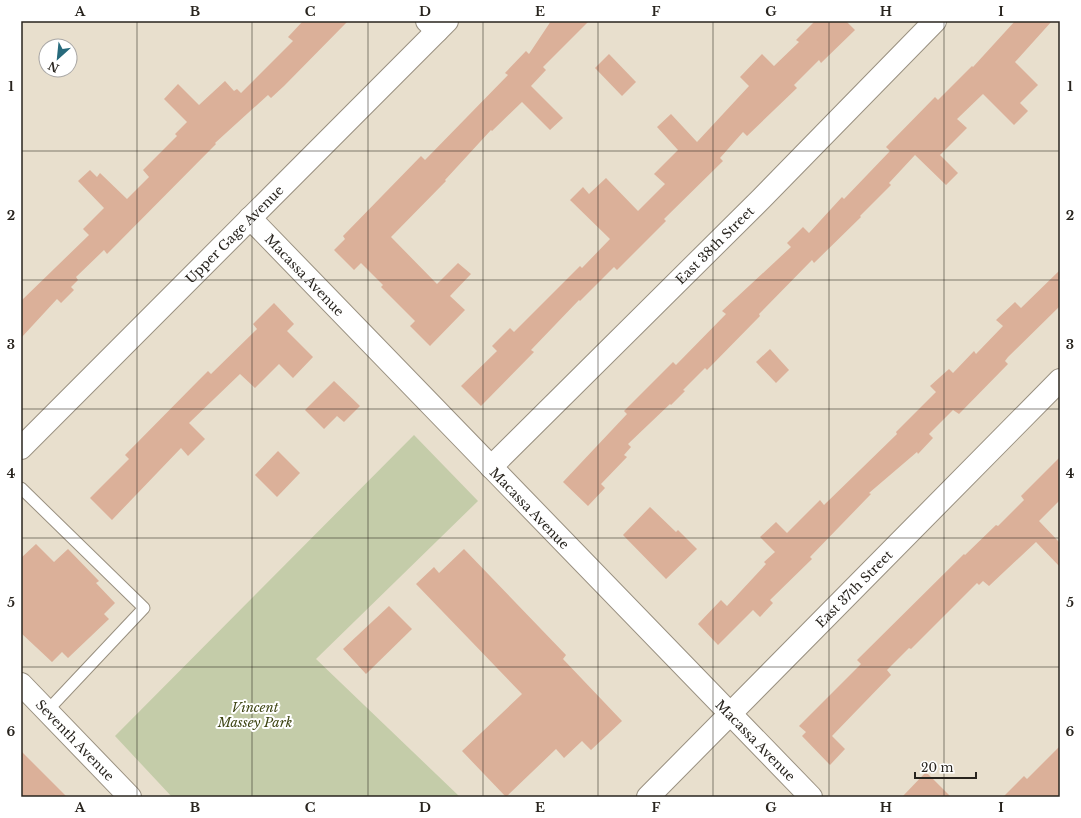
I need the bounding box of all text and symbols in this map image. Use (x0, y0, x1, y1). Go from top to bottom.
text: A (74, 3, 86, 20)
text: B (190, 3, 200, 20)
text: C (305, 3, 316, 20)
text: D (419, 3, 431, 20)
text: E (535, 3, 545, 20)
text: F (652, 3, 661, 20)
text: G (765, 3, 777, 20)
text: H (880, 3, 892, 20)
text: I (998, 3, 1004, 20)
north arrow (38, 38, 78, 78)
text: N (45, 58, 61, 75)
text: 1 (8, 78, 14, 95)
text: 1 (1067, 78, 1073, 95)
street label: Upper Gage Avenue (182, 182, 287, 287)
street label: East 38th Street (672, 203, 758, 288)
text: 2 (7, 207, 15, 224)
text: 2 (1066, 207, 1074, 224)
street label: Macassa Avenue (261, 231, 348, 320)
text: 3 (7, 336, 15, 353)
text: 3 (1066, 336, 1074, 353)
street label: Macassa Avenue (486, 464, 573, 553)
text: 4 (7, 465, 16, 482)
text: 4 (1066, 465, 1075, 482)
street label: East 37th Street (812, 546, 896, 631)
text: 5 (7, 594, 15, 611)
text: 5 (1066, 594, 1074, 611)
street label: Seventh Avenue (32, 696, 118, 785)
street label: Macassa Avenue (712, 696, 799, 785)
park label: Vincent Massey Park (217, 699, 293, 731)
text: 6 (7, 723, 16, 740)
text: 6 (1066, 723, 1075, 740)
scale bar (915, 754, 976, 780)
text: 20 m (921, 760, 953, 775)
text: A (74, 799, 86, 816)
text: B (190, 799, 200, 816)
text: C (305, 799, 316, 816)
text: D (419, 799, 431, 816)
text: E (535, 799, 545, 816)
text: F (652, 799, 661, 816)
text: G (765, 799, 777, 816)
text: H (880, 799, 892, 816)
text: I (998, 799, 1004, 816)

